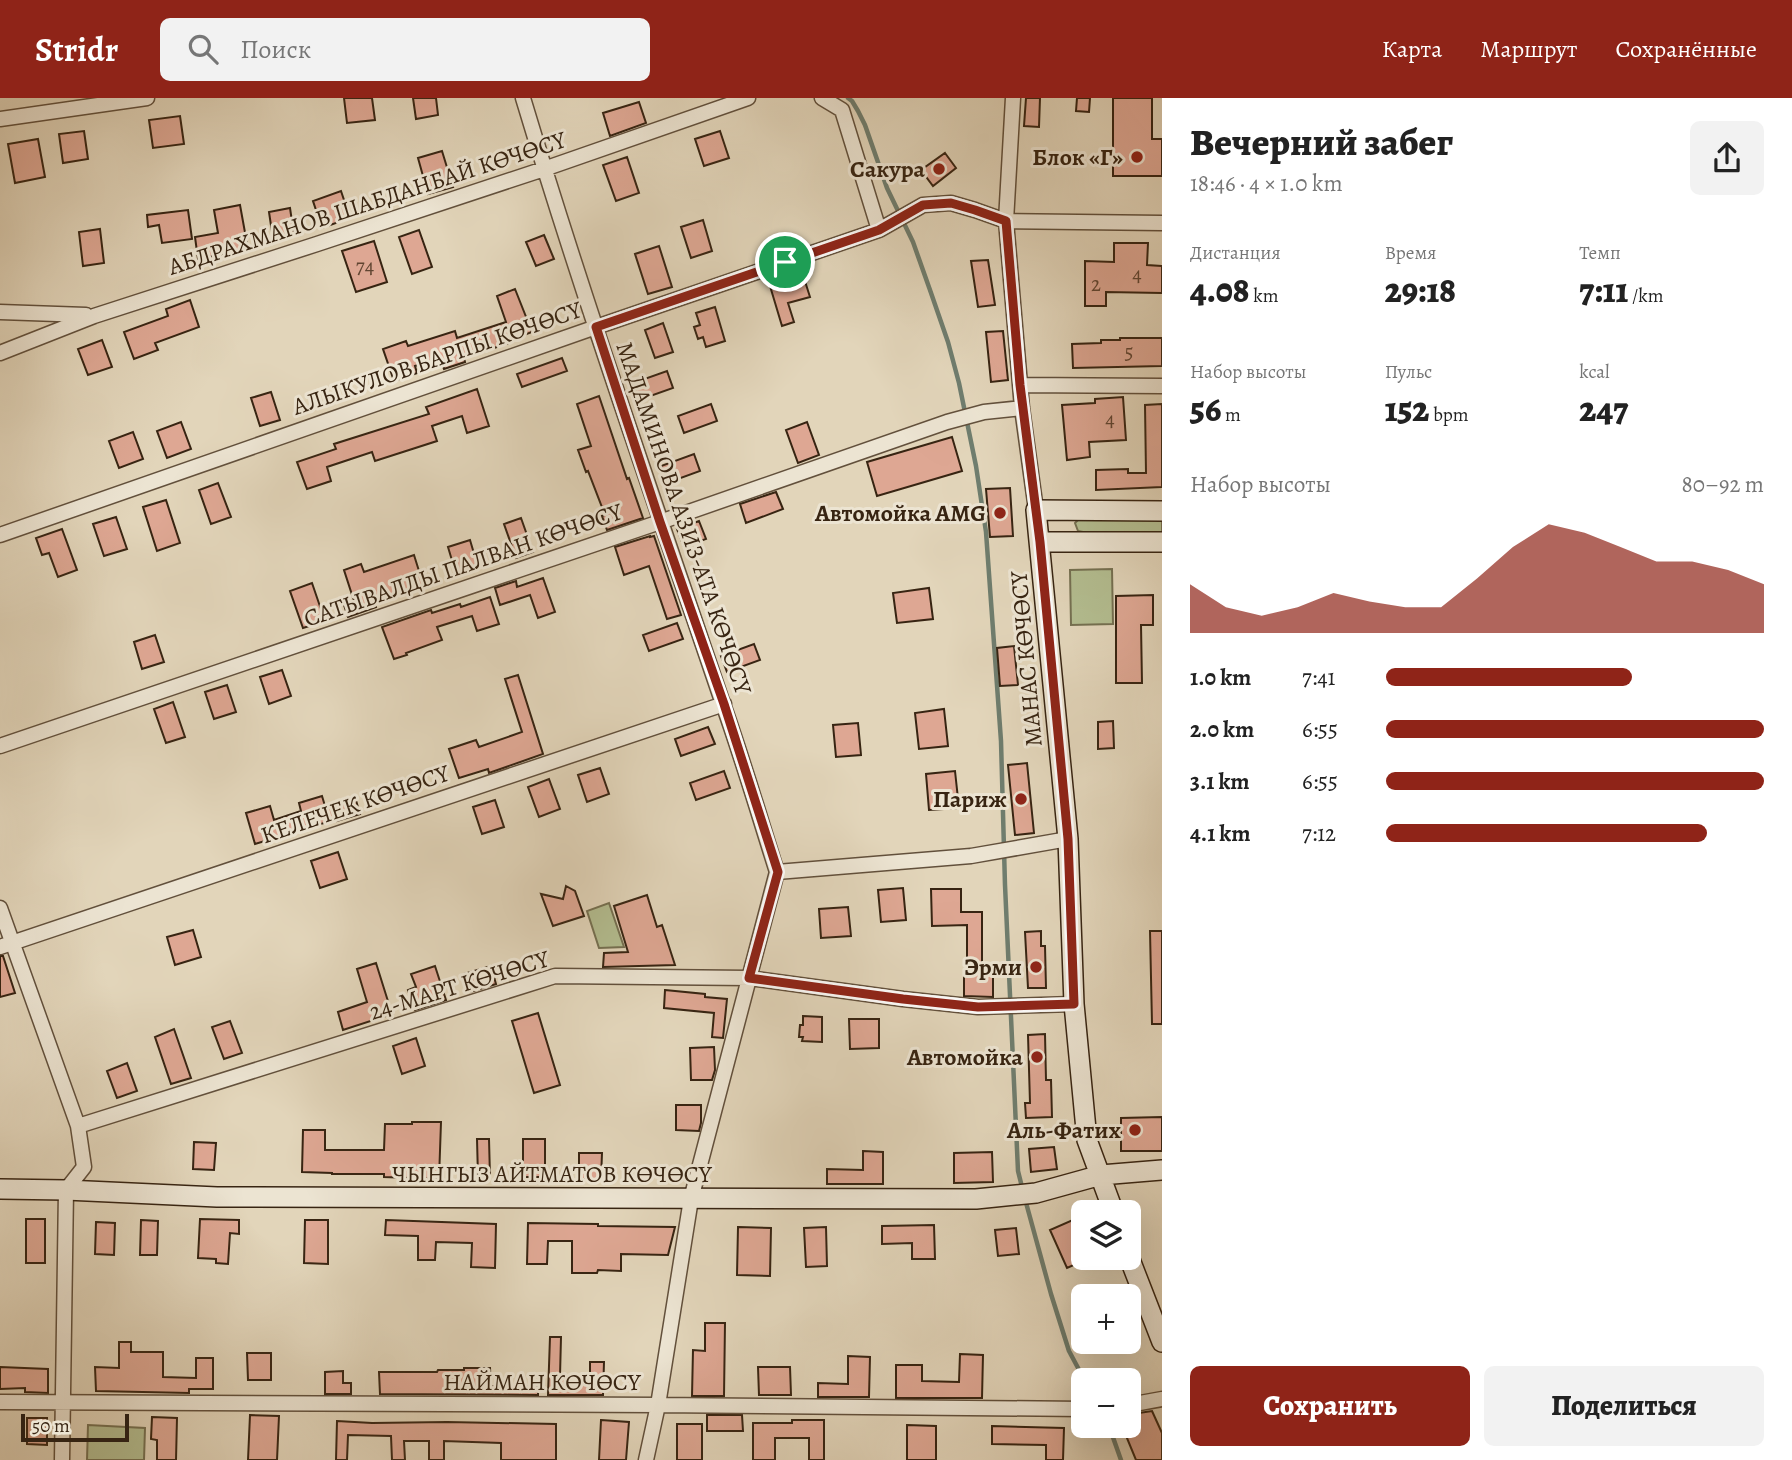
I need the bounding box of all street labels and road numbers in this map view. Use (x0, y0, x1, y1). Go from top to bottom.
street label: АБДРАХМАНОВ ШАБДАНБАЙ КӨЧӨСҮ (163, 123, 571, 283)
street label: АЛЫКУЛОВ БАРПЫ КӨЧӨСҮ (287, 293, 587, 423)
street label: МАДАМИНОВА АЗИЗ-АТА КӨЧӨСҮ (609, 337, 760, 700)
street label: САТЫВАЛДЫ ПАЛВАН КӨЧӨСҮ (299, 495, 628, 635)
street label: МАНАС КӨЧӨСҮ (1002, 569, 1050, 748)
street label: КЕЛЕЧЕК КӨЧӨСҮ (257, 756, 455, 851)
street label: 24-МАРТ КӨЧӨСҮ (365, 942, 554, 1028)
street label: ЧЫНГЫЗ АЙТМАТОВ КӨЧӨСҮ (392, 1158, 713, 1190)
street label: НАЙМАН КӨЧӨСҮ (443, 1366, 642, 1398)

